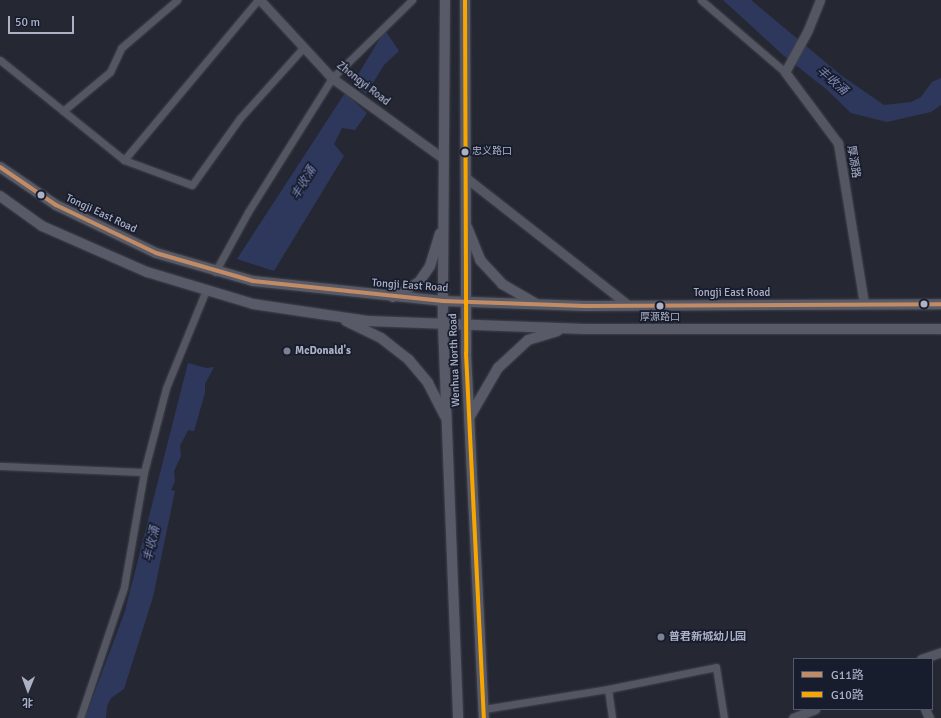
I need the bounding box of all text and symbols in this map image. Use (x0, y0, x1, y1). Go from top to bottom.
scale bar (10, 8, 76, 34)
text: 50 m (15, 15, 40, 30)
street label: Zhongyi Road (334, 59, 392, 109)
water label: 丰收涌 (814, 64, 850, 98)
street label: 厚源路 (844, 145, 862, 179)
place label: 忠义路口 (472, 146, 512, 158)
marker: 忠义路口 (460, 147, 470, 157)
water label: 丰收涌 (289, 164, 319, 202)
unlabelled marker (36, 190, 46, 200)
street label: Tongji East Road (63, 192, 139, 236)
street label: Tongji East Road (371, 277, 449, 295)
street label: Tongji East Road (694, 286, 770, 300)
unlabelled marker (919, 299, 929, 309)
marker: 厚源路口 (655, 301, 665, 311)
place label: 厚源路口 (640, 312, 680, 324)
street label: Wenhua North Road (447, 313, 463, 407)
place label: McDonald's (295, 344, 351, 358)
marker: McDonald's (282, 346, 292, 356)
water label: 丰收涌 (141, 525, 163, 563)
place label: 普君新城幼儿园 (669, 630, 746, 644)
marker: 普君新城幼儿园 (656, 632, 666, 642)
legend (793, 658, 933, 710)
text: G11路 (831, 668, 864, 683)
north arrow (8, 670, 48, 710)
text: G10路 (831, 688, 864, 703)
text: 北 (22, 696, 33, 709)

